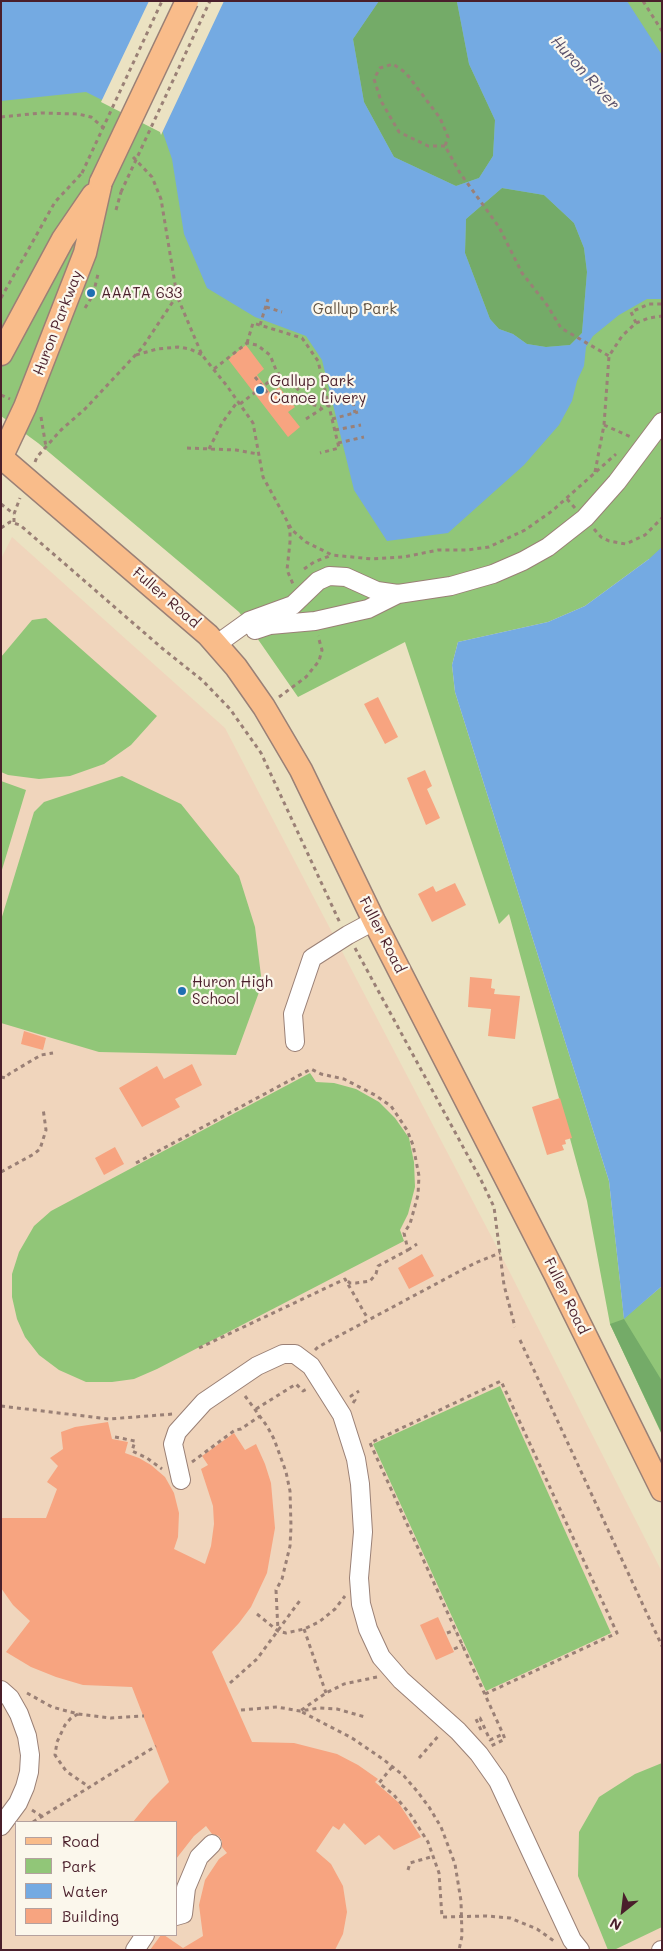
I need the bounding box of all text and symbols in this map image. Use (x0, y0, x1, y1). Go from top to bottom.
water label: Huron River (547, 32, 623, 114)
street label: Huron Parkway (30, 268, 86, 378)
place label: AAATA 633 (101, 284, 182, 302)
marker: AAATA 633 (85, 287, 97, 299)
park label: Gallup Park (313, 300, 397, 318)
place label: Gallup Park Canoe Livery (270, 372, 366, 407)
marker: Gallup Park Canoe Livery (254, 384, 266, 396)
street label: Fuller Road (129, 564, 203, 632)
street label: Fuller Road (355, 894, 409, 976)
place label: Huron High School (192, 973, 273, 1008)
marker: Huron High School (176, 985, 188, 997)
street label: Fuller Road (540, 1255, 592, 1337)
legend (15, 1821, 178, 1936)
text: Road (62, 1831, 99, 1851)
text: Park (62, 1856, 96, 1876)
text: Water (62, 1881, 108, 1901)
north arrow (598, 1886, 648, 1936)
text: Building (62, 1906, 119, 1926)
text: N (606, 1914, 625, 1935)

